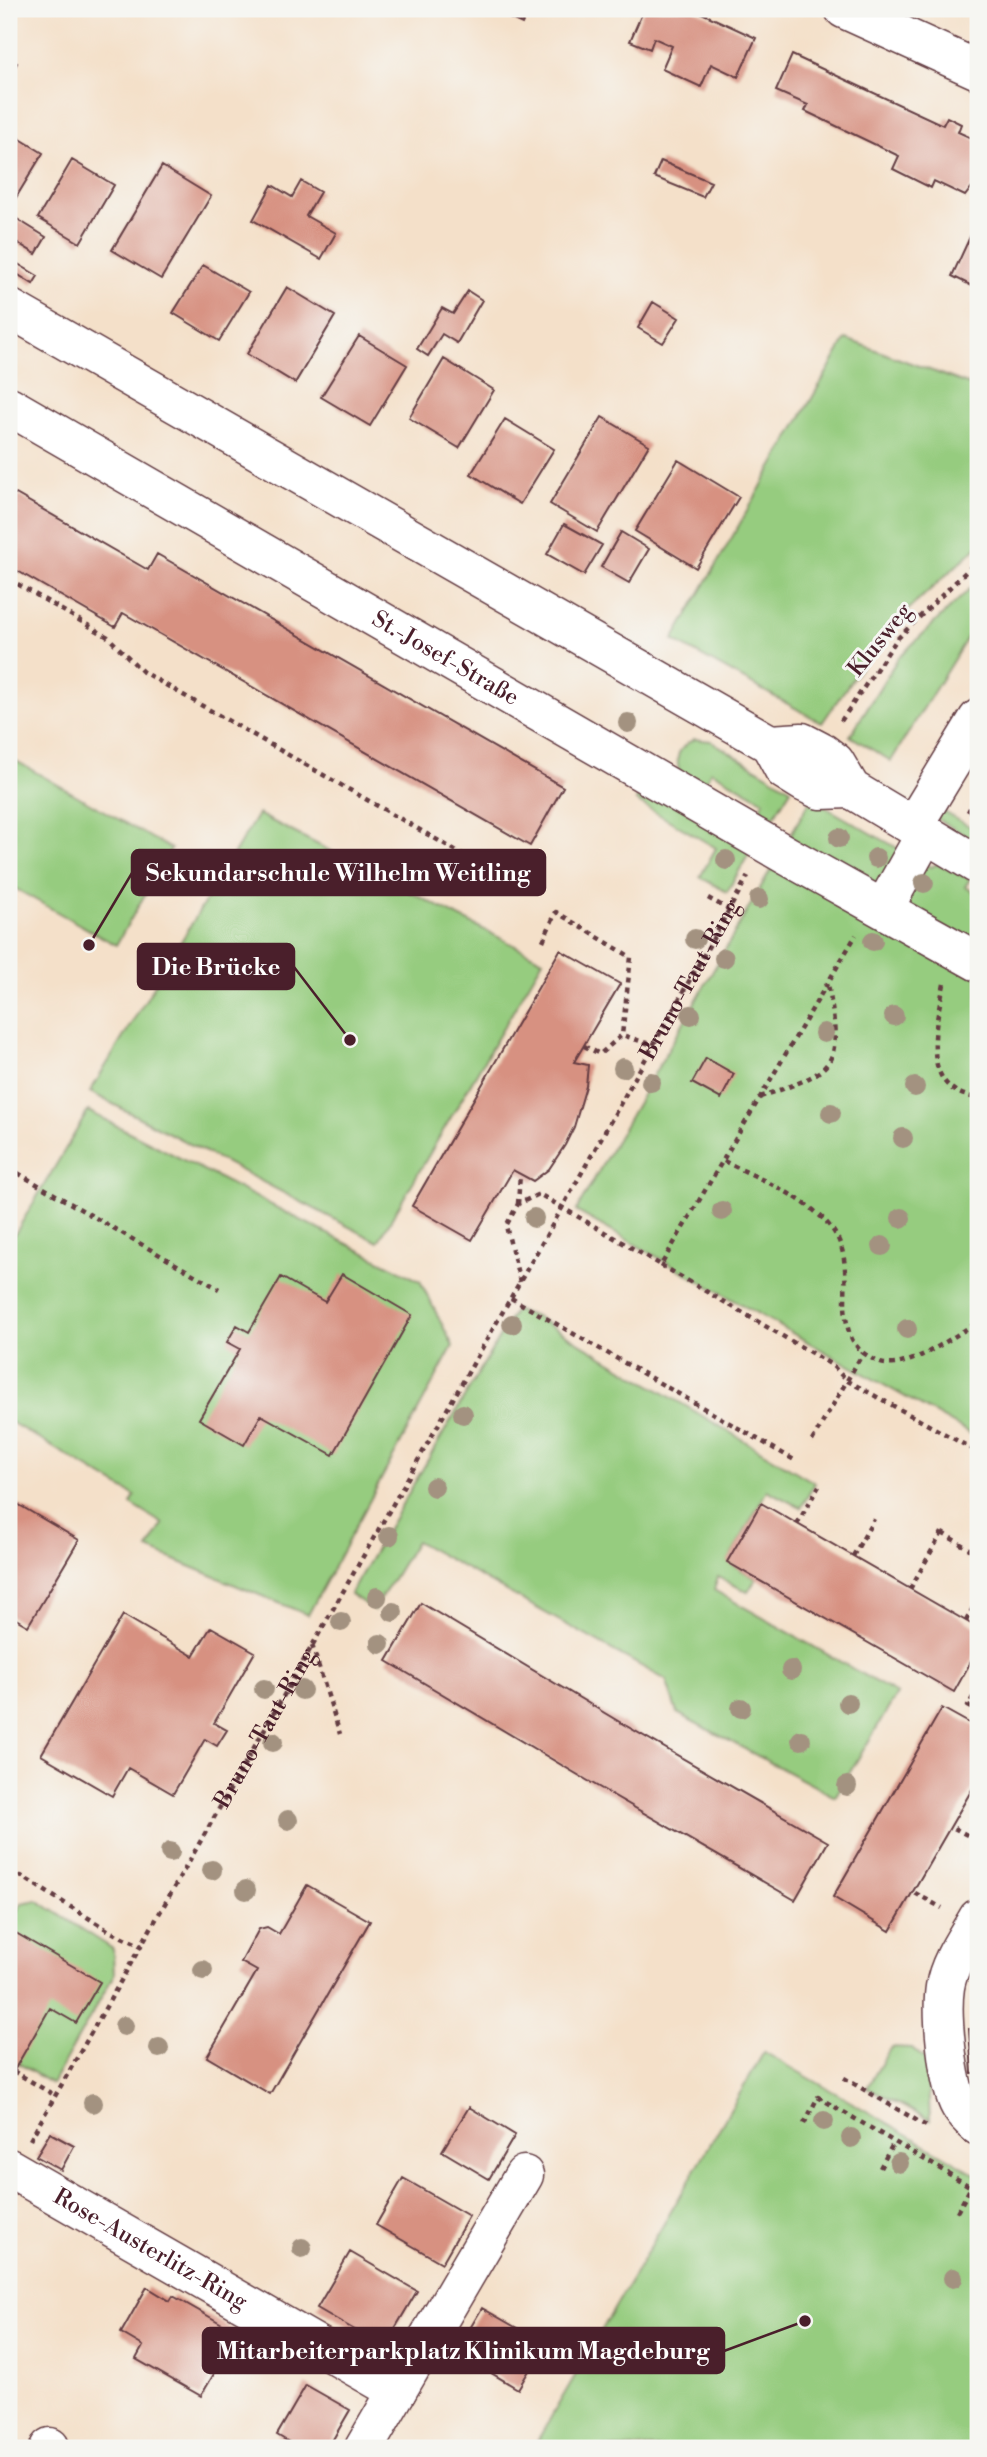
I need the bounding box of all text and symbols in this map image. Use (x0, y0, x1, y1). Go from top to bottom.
street label: Klusweg (842, 598, 918, 682)
street label: St.-Josef-Straße (367, 605, 524, 712)
callout: Sekundarschule Wilhelm Weitling (132, 850, 545, 895)
text: Sekundarschule Wilhelm Weitling (146, 859, 532, 889)
street label: Bruno-Taut-Ring (633, 894, 746, 1066)
callout: Die Brücke (138, 944, 294, 989)
text: Die Brücke (152, 953, 280, 983)
street label: Bruno-Taut-Ring (208, 1643, 322, 1814)
street label: Rose-Austerlitz-Ring (48, 2183, 252, 2316)
callout: Mitarbeiterparkplatz Klinikum Magdeburg (203, 2328, 724, 2373)
text: Mitarbeiterparkplatz Klinikum Magdeburg (216, 2337, 711, 2367)

